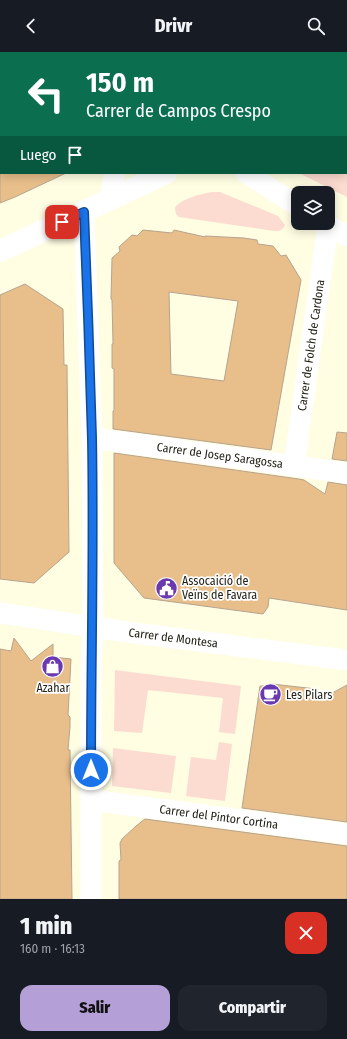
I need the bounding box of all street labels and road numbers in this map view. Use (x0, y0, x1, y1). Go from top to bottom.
street label: Carrer de Folch de Cardona (295, 278, 327, 412)
street label: Carrer de Josep Saragossa (156, 440, 284, 471)
street label: Carrer de Montesa (128, 625, 219, 651)
street label: Carrer del Pintor Cortina (159, 802, 279, 832)

